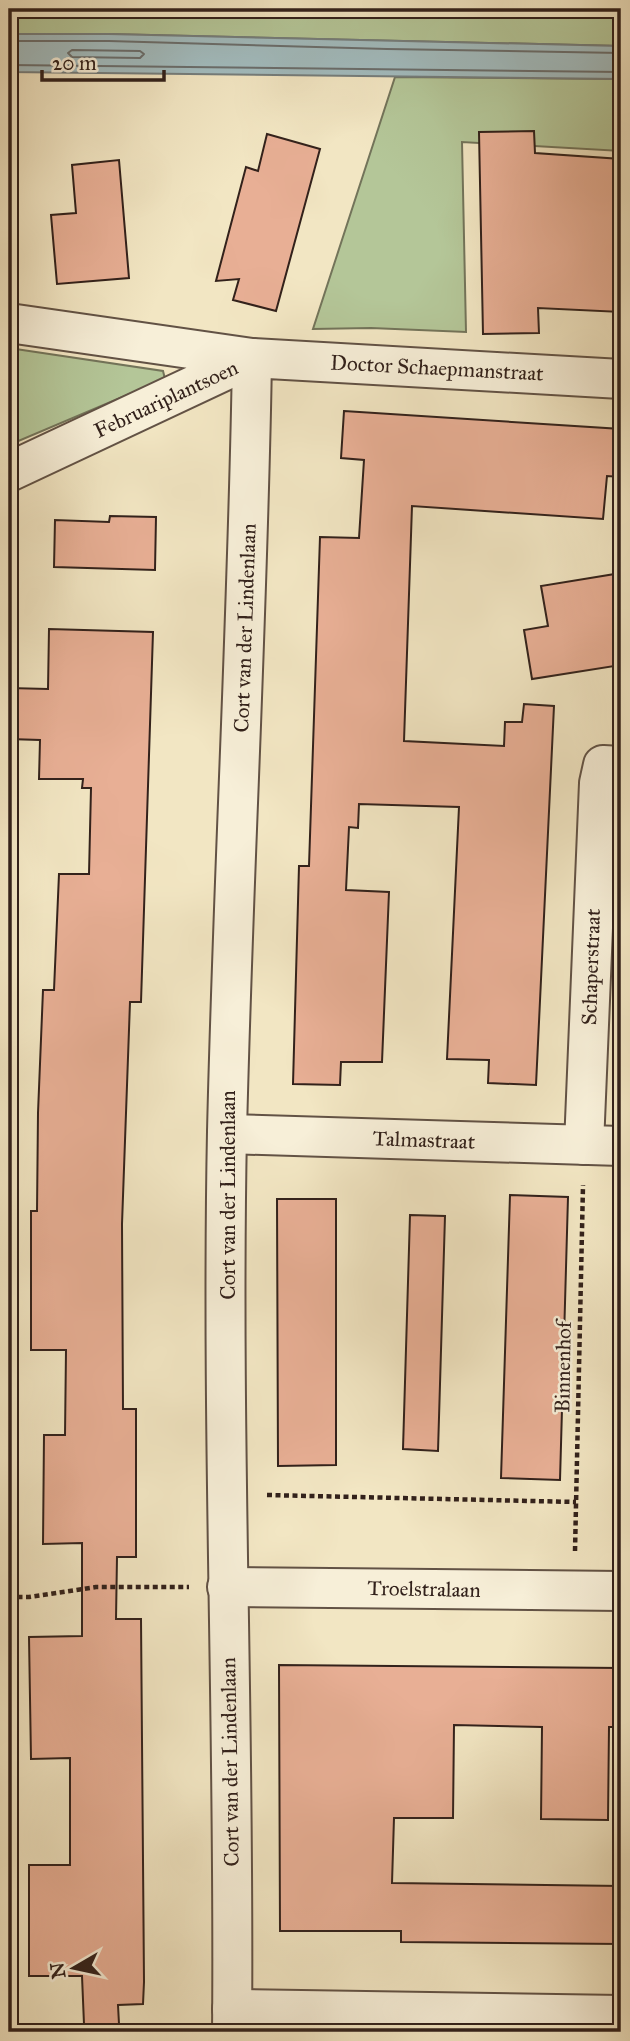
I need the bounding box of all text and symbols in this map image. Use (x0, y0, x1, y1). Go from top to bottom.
scale bar (42, 38, 164, 82)
text: 20 m (52, 50, 97, 76)
street label: Doctor Schaepmanstraat (330, 349, 545, 387)
street label: Februariplantsoen (90, 354, 242, 444)
street label: Cort van der Lindenlaan (228, 523, 262, 733)
street label: Schaperstraat (576, 908, 606, 1026)
street label: Cort van der Lindenlaan (215, 1090, 241, 1300)
street label: Talmastraat (372, 1125, 476, 1155)
street label: Binnenhof (549, 1318, 577, 1413)
street label: Troelstralaan (367, 1575, 481, 1603)
street label: Cort van der Lindenlaan (215, 1657, 245, 1867)
north arrow (38, 1932, 108, 2002)
text: N (45, 1961, 70, 1980)

